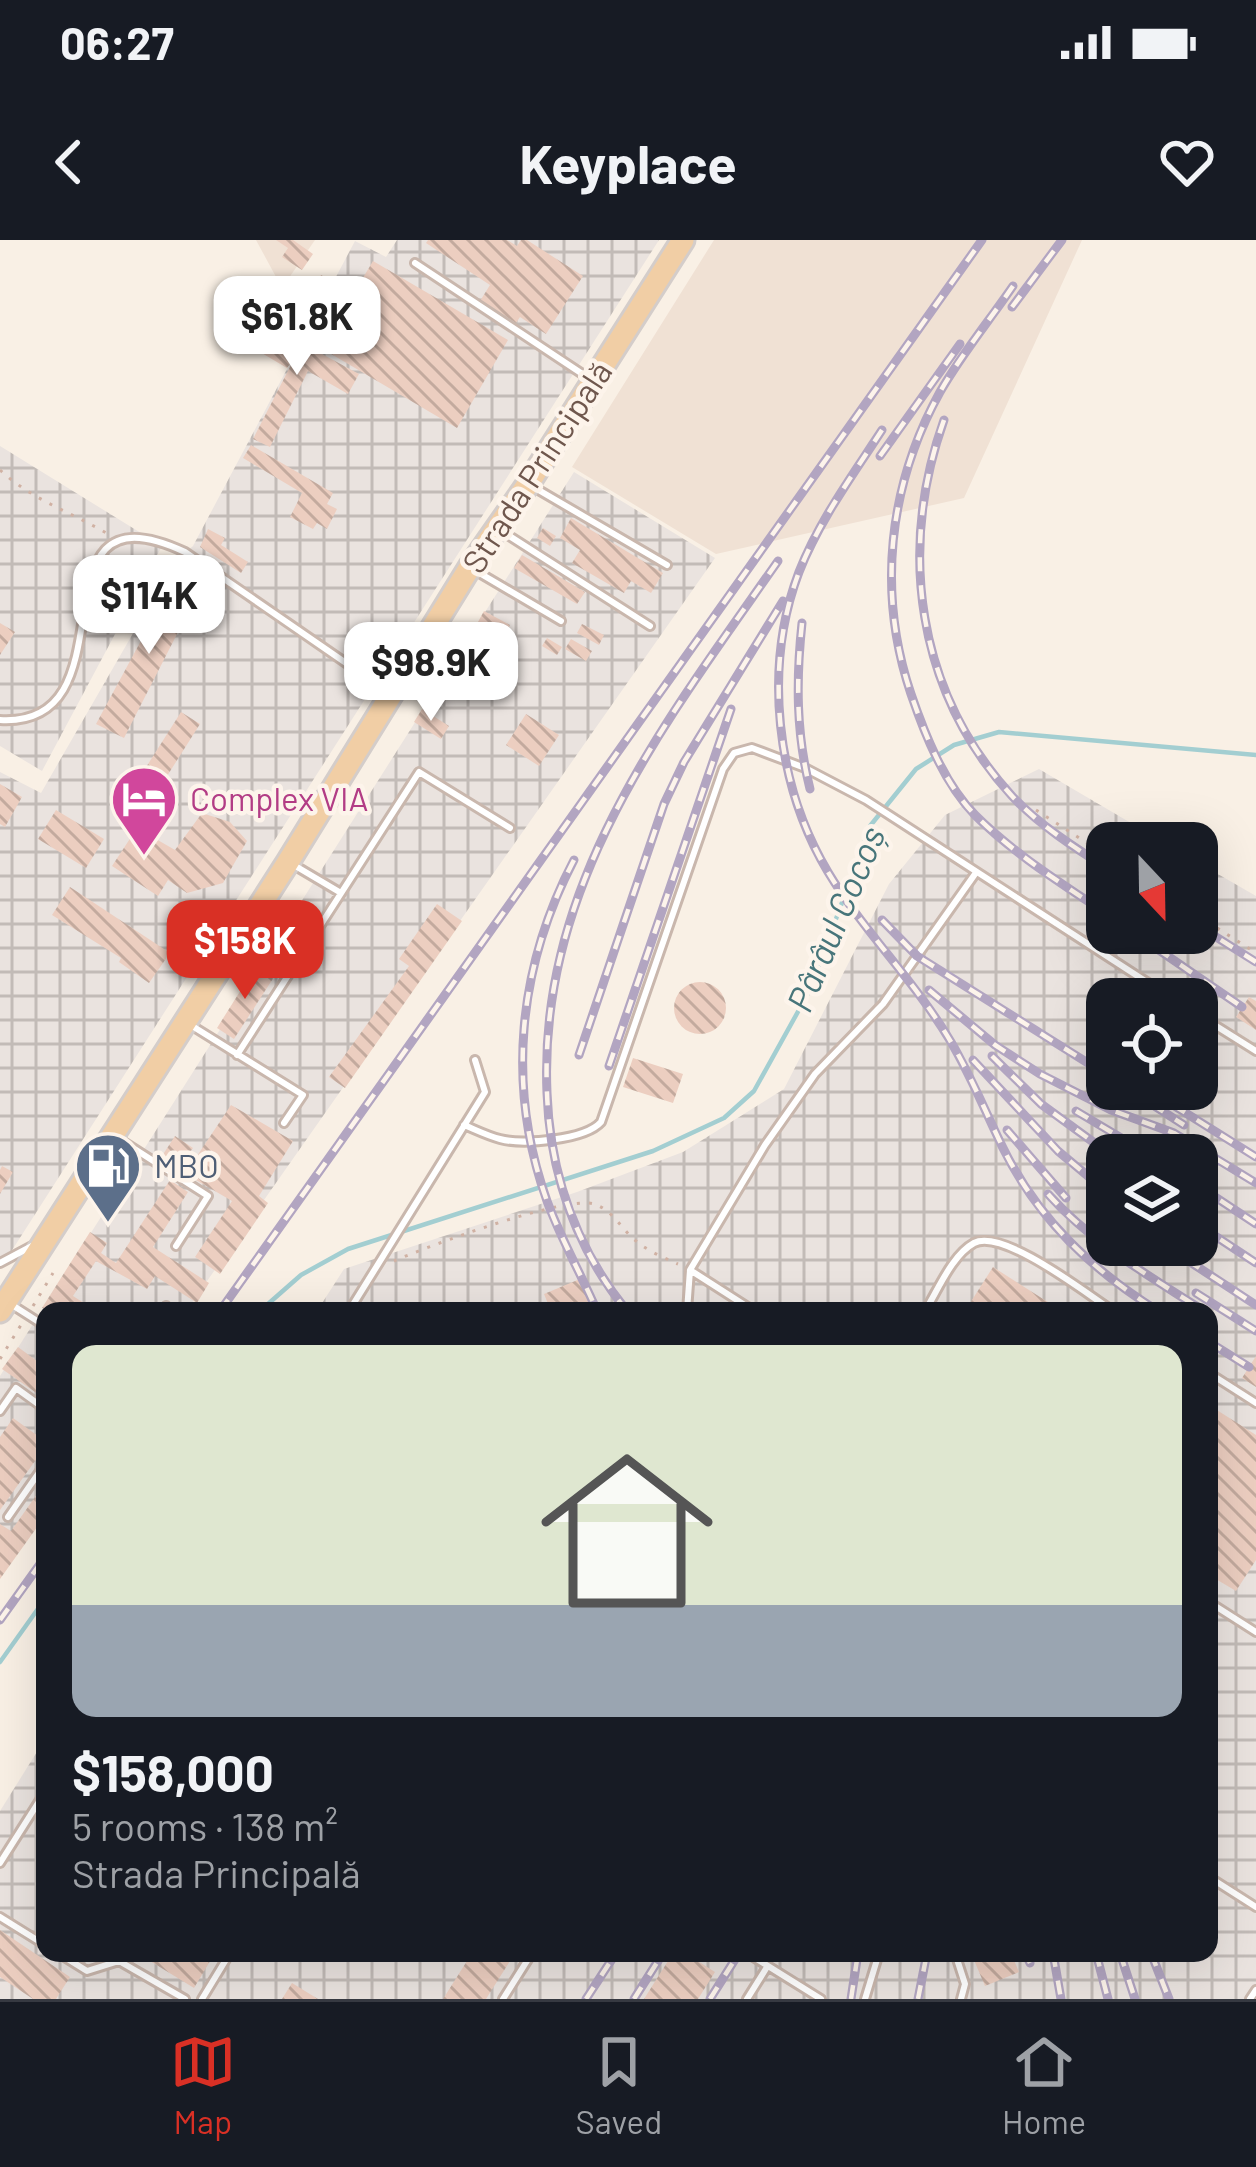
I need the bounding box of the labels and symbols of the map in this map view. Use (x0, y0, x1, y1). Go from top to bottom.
pin: $61.8K (199, 276, 395, 378)
street label: Strada Principală (453, 353, 619, 580)
pin: $114K (65, 555, 233, 657)
pin: $98.9K (333, 622, 529, 724)
hotel icon: Complex VIA (109, 764, 179, 858)
place label: Complex VIA (190, 778, 369, 818)
water label: Pârâul Cocoș (776, 819, 893, 1017)
north arrow (1086, 822, 1218, 954)
pin: $158K (161, 900, 329, 1002)
fuel station icon: MBO (73, 1131, 143, 1225)
place label: MBO (154, 1145, 219, 1185)

